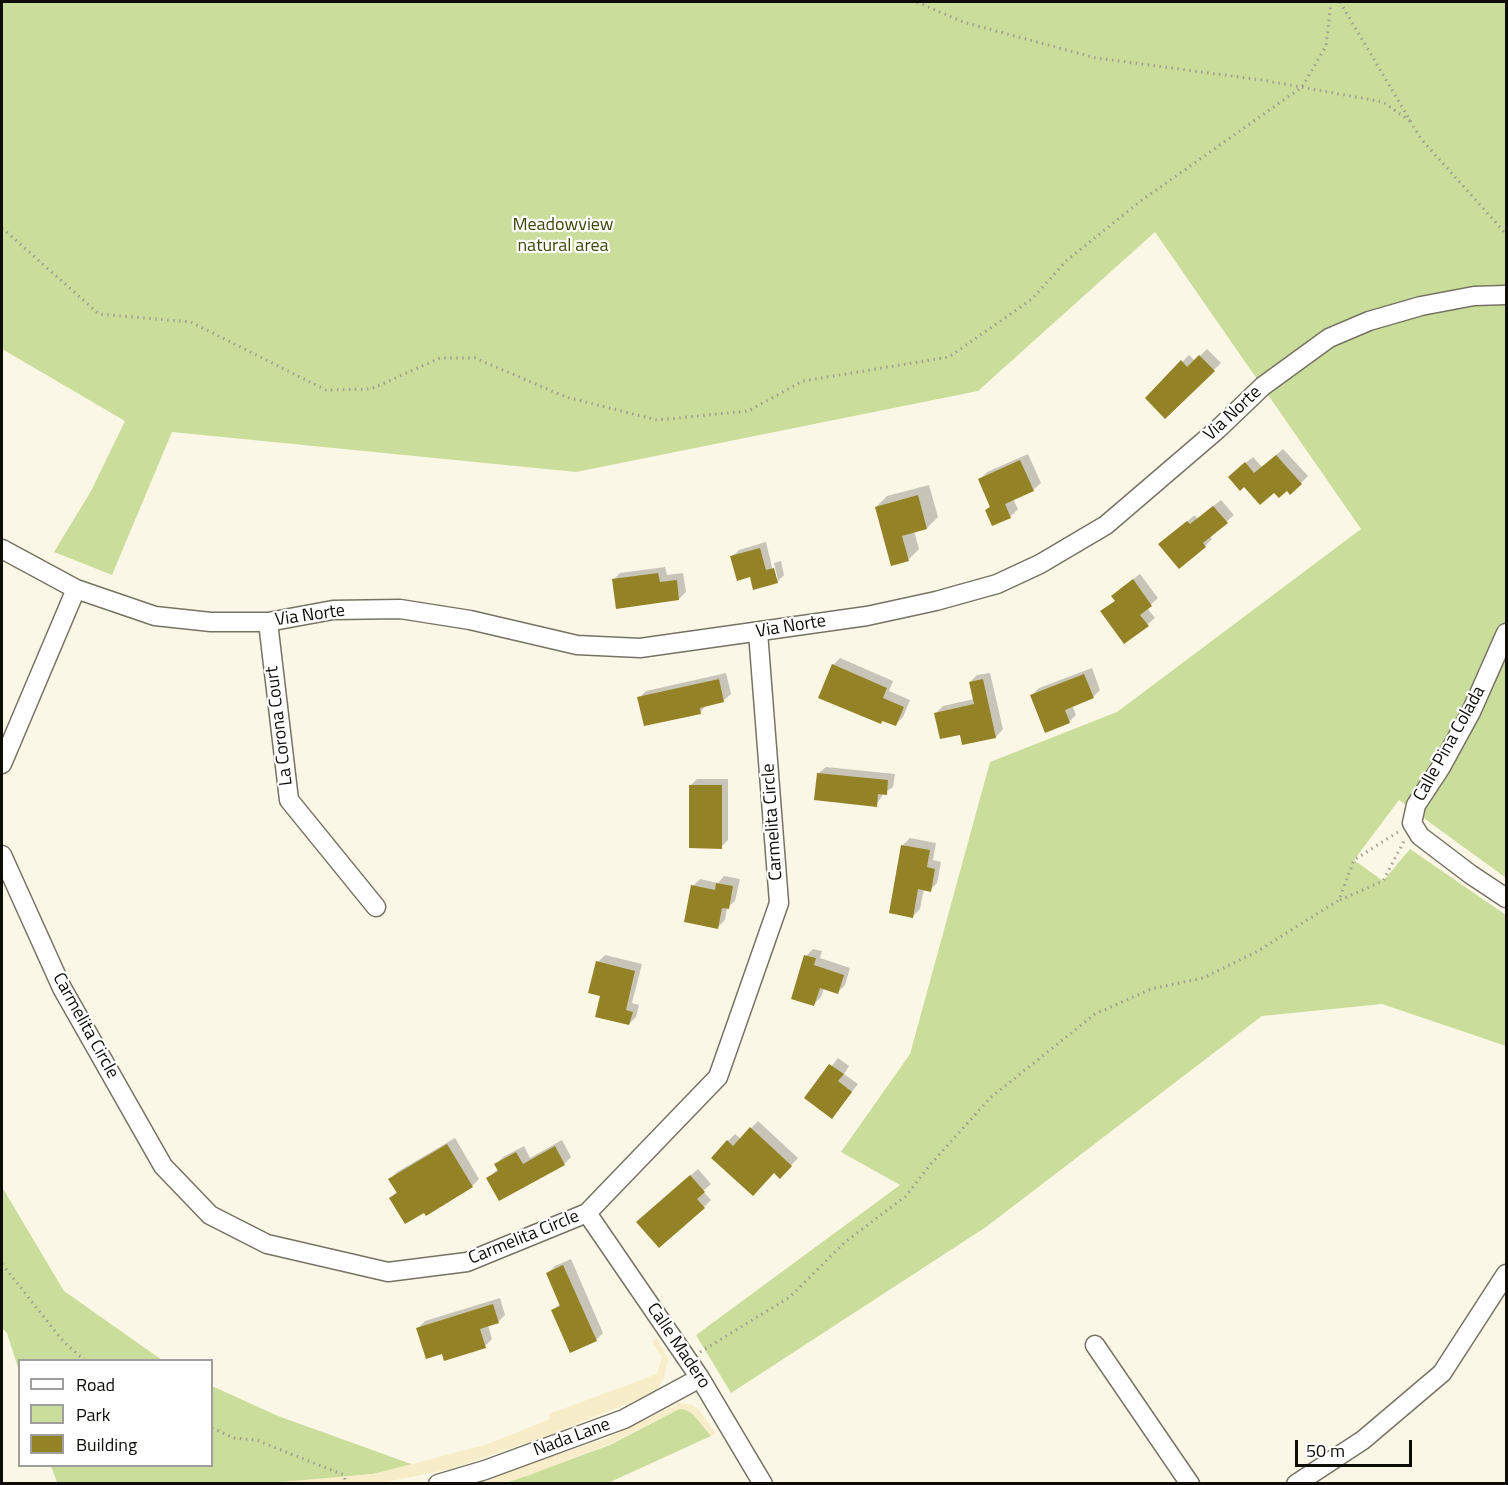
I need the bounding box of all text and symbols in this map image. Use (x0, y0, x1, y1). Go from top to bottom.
park label: Meadowview natural area (512, 215, 614, 258)
street label: Via Norte (1200, 382, 1266, 446)
street label: Via Norte (274, 600, 346, 632)
street label: Via Norte (754, 611, 828, 643)
street label: La Corona Court (262, 665, 298, 787)
street label: Calle Pina Colada (1409, 683, 1491, 805)
street label: Carmelita Circle (758, 763, 788, 881)
street label: Carmelita Circle (47, 969, 123, 1083)
street label: Carmelita Circle (466, 1206, 582, 1270)
street label: Calle Madero (642, 1299, 714, 1393)
legend (18, 1359, 213, 1467)
text: Road (76, 1371, 115, 1398)
text: Park (76, 1401, 110, 1428)
street label: Nada Lane (531, 1414, 613, 1462)
scale bar (1298, 1428, 1415, 1466)
text: Building (76, 1431, 137, 1458)
text: 50 m (1306, 1437, 1345, 1464)

